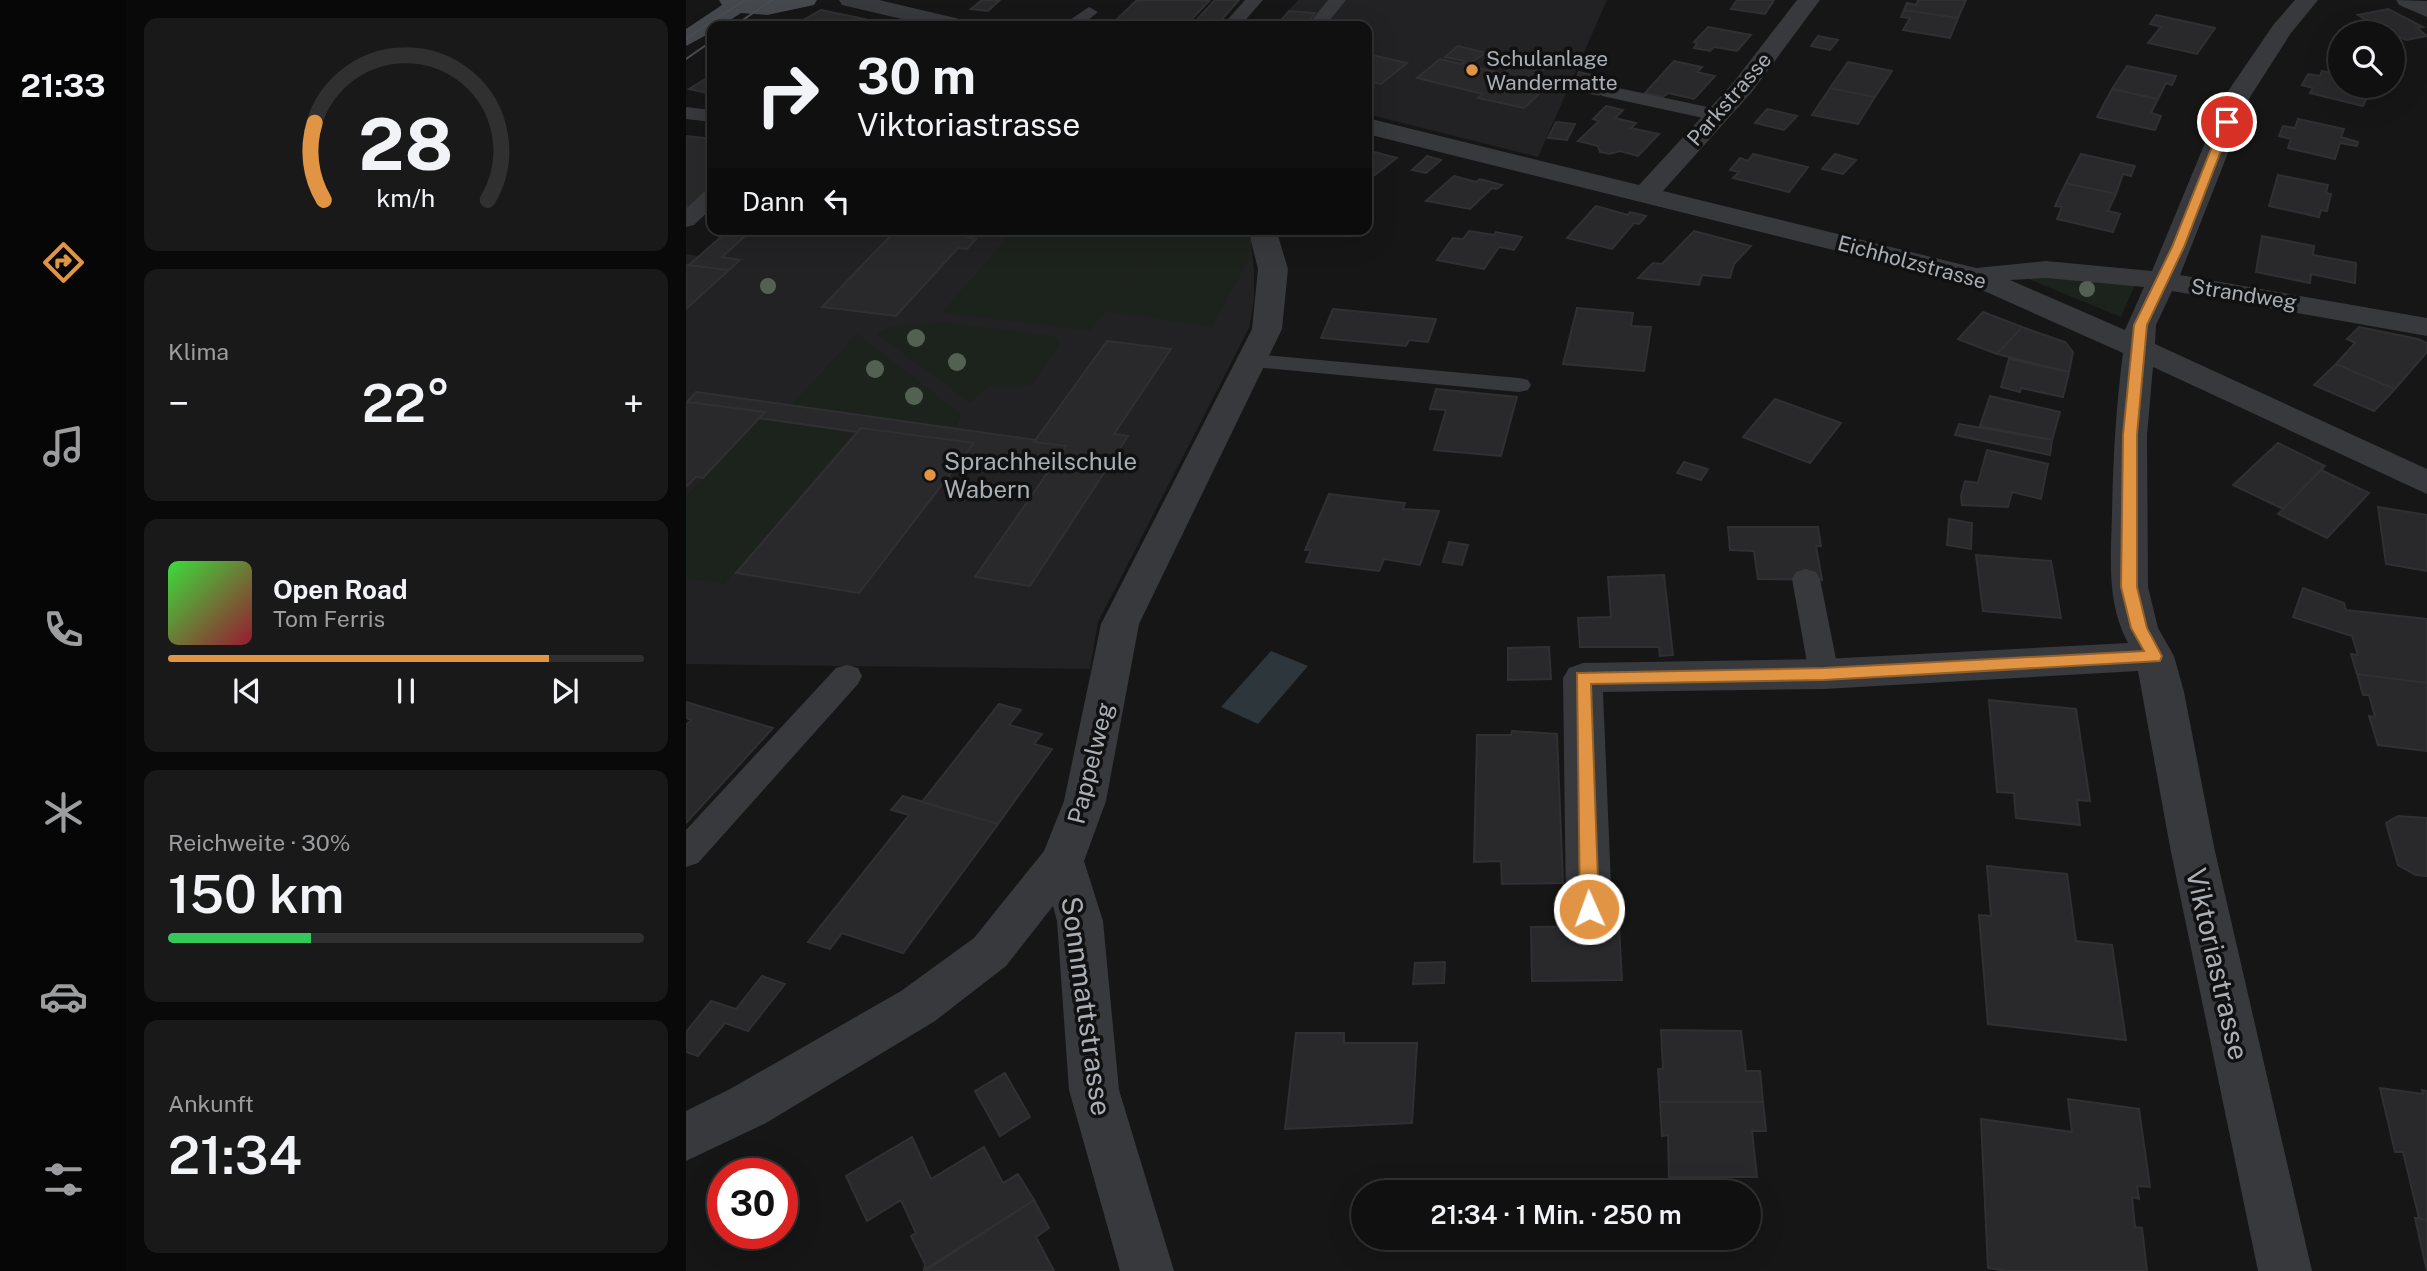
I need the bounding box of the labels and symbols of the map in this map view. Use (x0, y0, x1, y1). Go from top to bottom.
place label: Schulanlage Wandermatte (1486, 46, 1618, 95)
street label: Parkstrasse (1682, 47, 1776, 151)
marker: Schulanlage Wandermatte (1464, 62, 1480, 78)
pin (2197, 92, 2257, 152)
street label: Eichholzstrasse (1835, 230, 1989, 294)
street label: Strandweg (2189, 273, 2299, 315)
place label: Sprachheilschule Wabern (944, 447, 1137, 503)
marker: Sprachheilschule Wabern (922, 467, 938, 483)
street label: Pappelweg (1061, 699, 1119, 827)
street label: Viktoriastrasse (2180, 865, 2256, 1063)
position arrow (1552, 872, 1626, 946)
street label: Sonnmattstrasse (1055, 894, 1119, 1118)
speed limit sign: 30 (707, 1158, 798, 1249)

